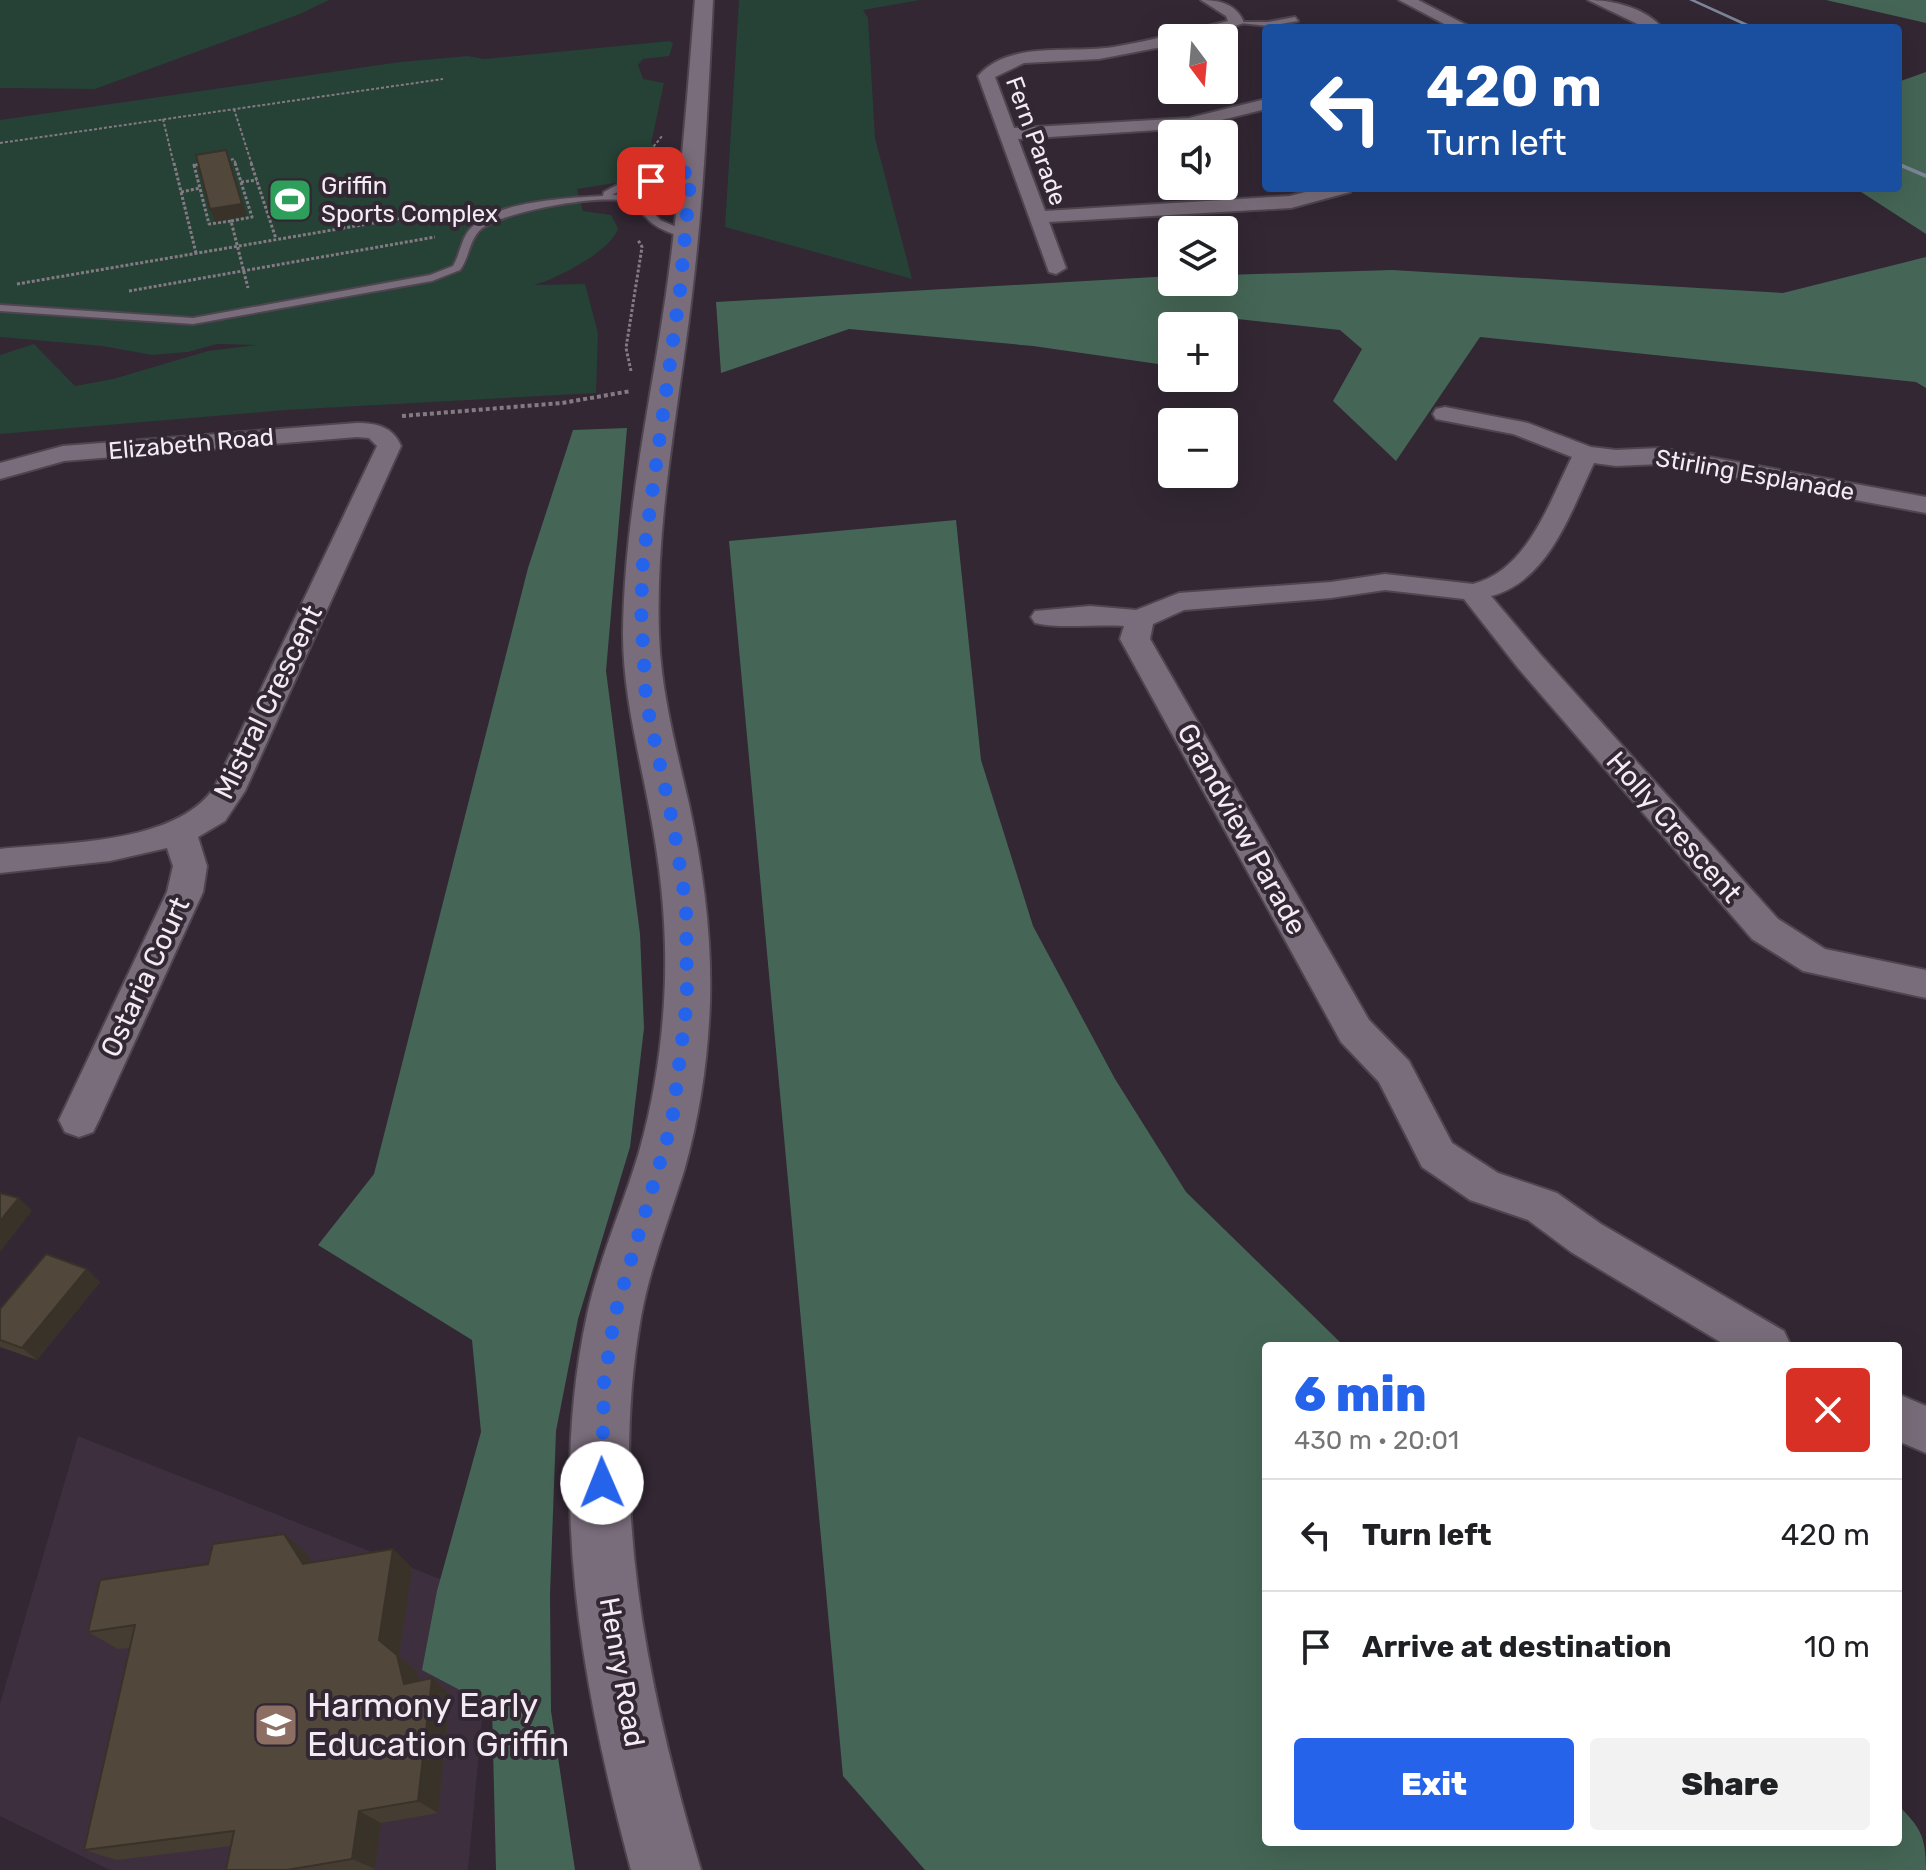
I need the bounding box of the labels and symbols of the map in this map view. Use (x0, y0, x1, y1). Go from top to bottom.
north arrow (1158, 24, 1238, 104)
street label: Fern Parade (1000, 73, 1072, 209)
pin (617, 147, 685, 215)
place label: Griffin Sports Complex (321, 172, 498, 228)
sports icon: Griffin Sports Complex (266, 176, 314, 224)
street label: Elizabeth Road (107, 423, 275, 465)
street label: Stirling Esplanade (1653, 444, 1857, 506)
street label: Mistral Crescent (207, 600, 329, 804)
street label: Grandview Parade (1170, 718, 1314, 940)
street label: Holly Crescent (1600, 745, 1749, 909)
street label: Ostaria Court (94, 892, 196, 1062)
position arrow (560, 1441, 644, 1525)
street label: Henry Road (593, 1595, 651, 1749)
place label: Harmony Early Education Griffin (307, 1685, 569, 1765)
school or university icon: Harmony Early Education Griffin (252, 1701, 300, 1749)

